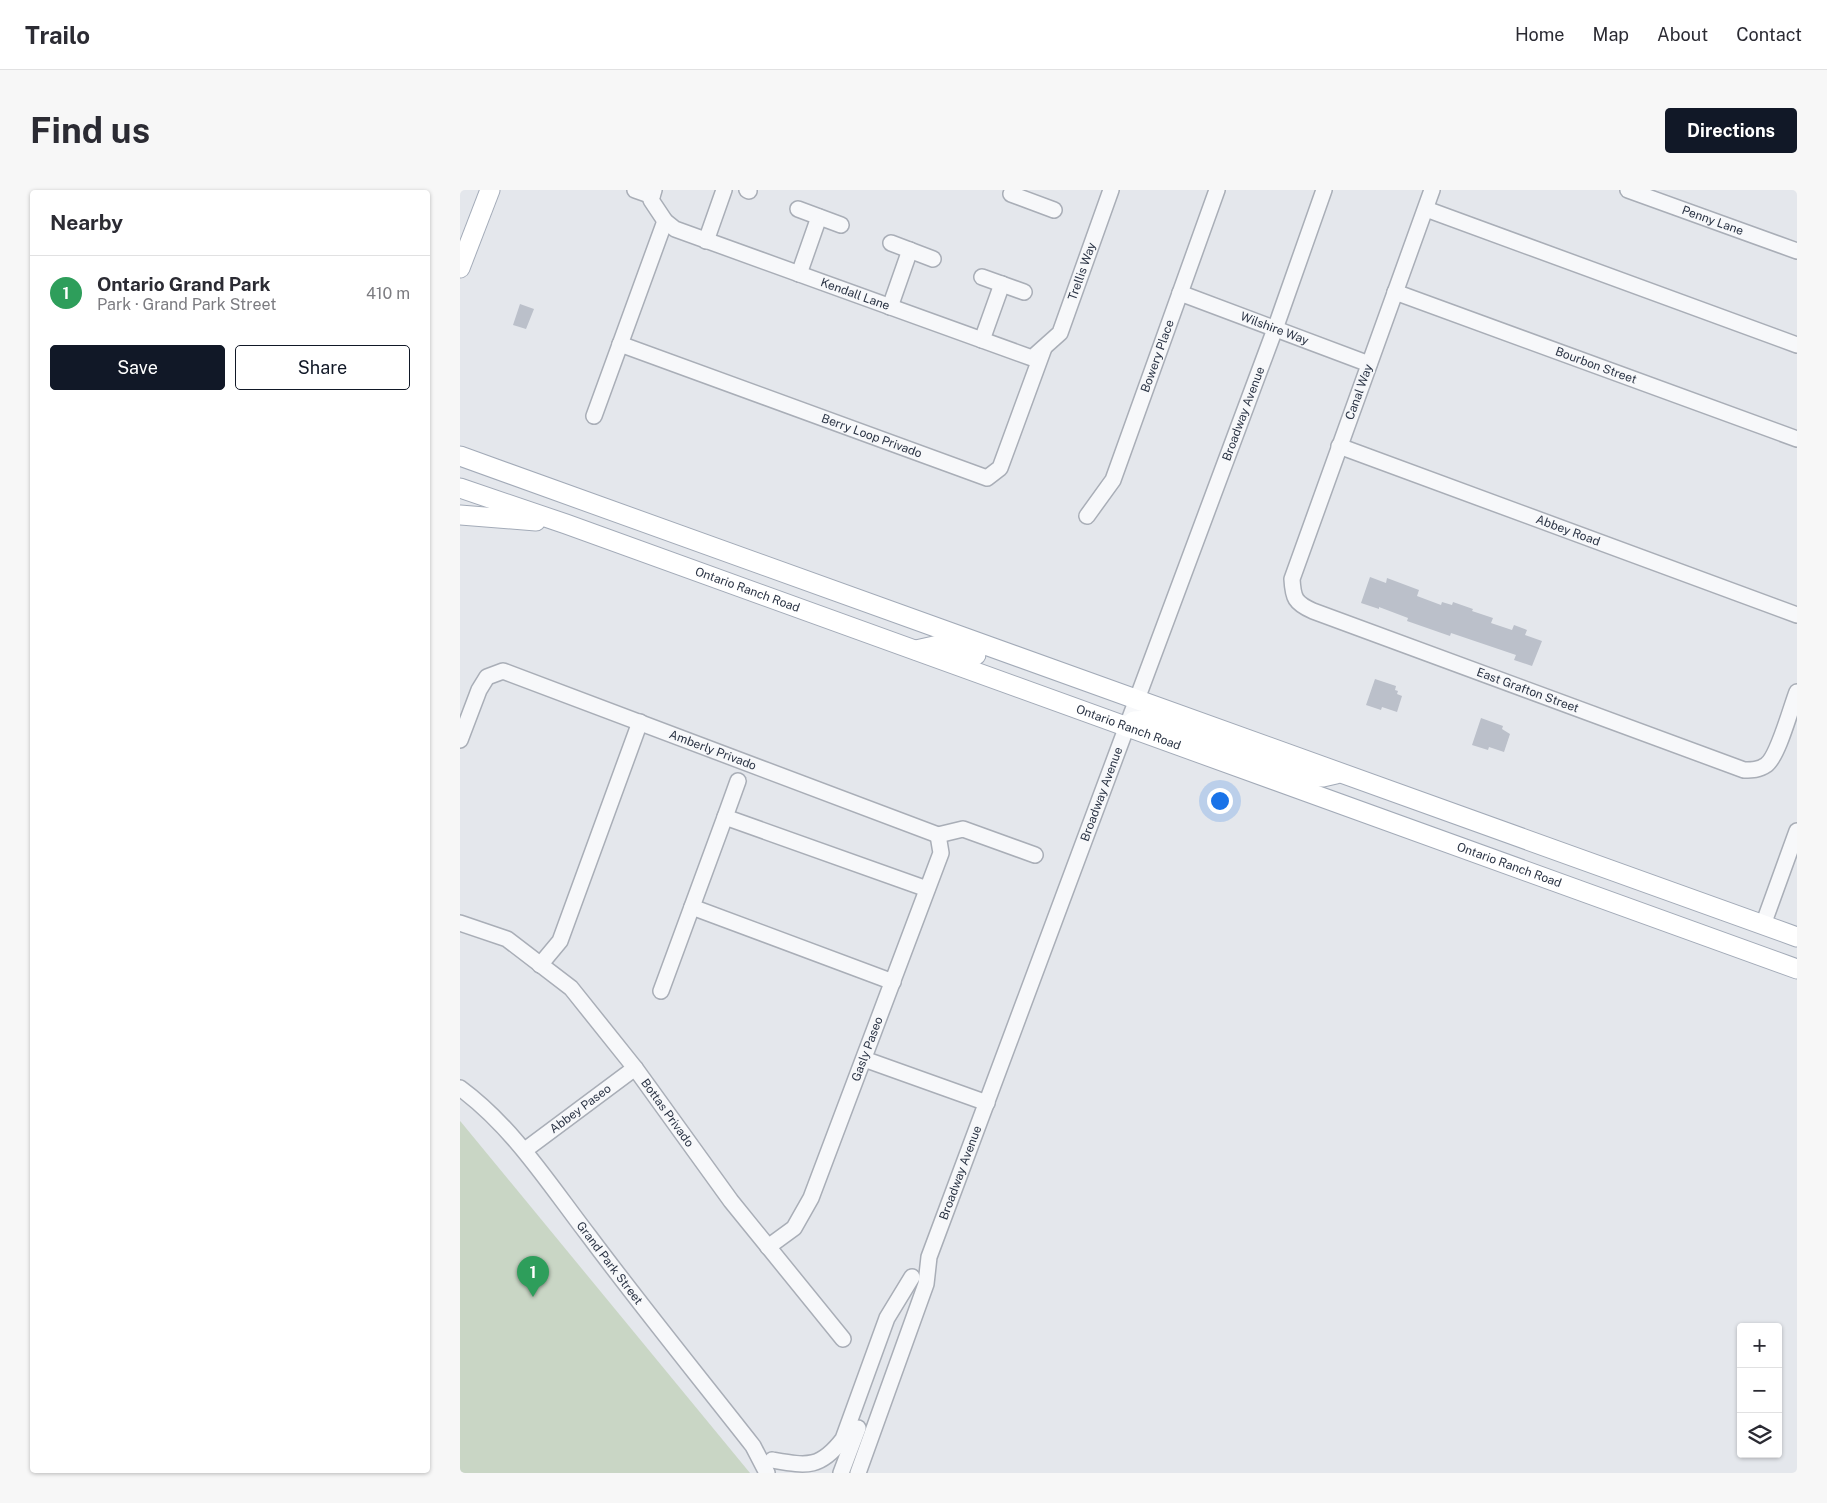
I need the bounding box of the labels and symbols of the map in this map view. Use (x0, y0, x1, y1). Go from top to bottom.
street label: Penny Lane (1680, 203, 1746, 238)
street label: Trellis Way (1065, 240, 1099, 302)
street label: Kendall Lane (819, 275, 892, 313)
street label: Wilshire Way (1238, 309, 1311, 348)
street label: Bowery Place (1138, 318, 1177, 394)
street label: Bourbon Street (1553, 344, 1639, 387)
street label: Canal Way (1342, 362, 1376, 422)
street label: Broadway Avenue (1219, 365, 1267, 463)
street label: Berry Loop Privado (820, 411, 924, 461)
street label: Abbey Road (1534, 512, 1602, 549)
street label: Ontario Ranch Road (693, 564, 802, 615)
street label: East Grafton Street (1475, 665, 1581, 716)
street label: Ontario Ranch Road (1074, 702, 1183, 753)
street label: Amberly Privado (667, 727, 759, 773)
street label: Broadway Avenue (1078, 745, 1126, 843)
your location (1207, 788, 1233, 814)
street label: Ontario Ranch Road (1455, 840, 1564, 890)
street label: Gasly Paseo (849, 1014, 886, 1083)
street label: Bottas Privado (638, 1076, 697, 1150)
street label: Abbey Paseo (547, 1081, 614, 1136)
street label: Broadway Avenue (937, 1123, 984, 1222)
street label: Grand Park Street (574, 1219, 646, 1307)
pin: 1 (517, 1256, 549, 1297)

